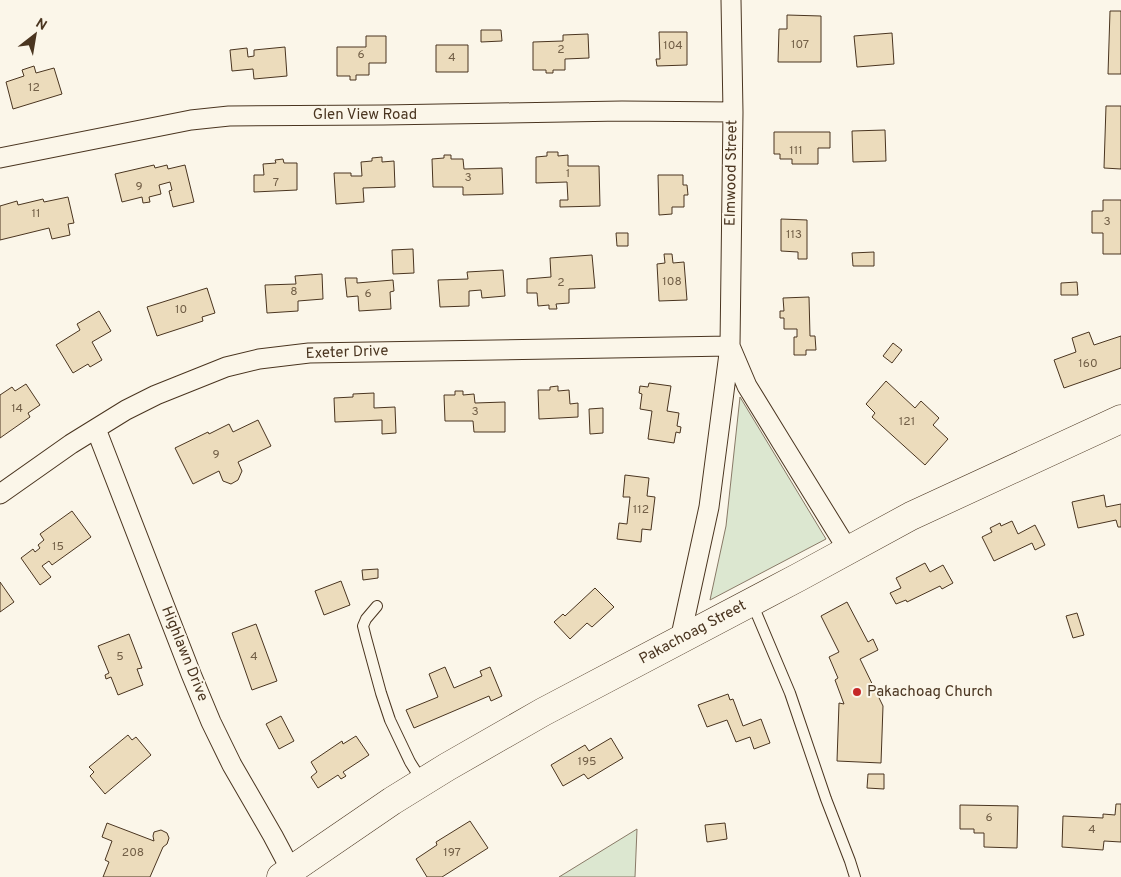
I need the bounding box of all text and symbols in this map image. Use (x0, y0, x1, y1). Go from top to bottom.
north arrow (10, 10, 60, 60)
text: N (32, 15, 50, 35)
house number: 107 (791, 37, 809, 53)
house number: 104 (663, 38, 683, 54)
house number: 2 (557, 42, 565, 58)
house number: 6 (357, 47, 365, 63)
house number: 4 (448, 50, 456, 66)
house number: 12 (28, 80, 40, 96)
street label: Glen View Road (313, 106, 417, 125)
street label: Elmwood Street (722, 120, 742, 226)
house number: 111 (789, 143, 803, 159)
house number: 1 (566, 166, 570, 182)
house number: 3 (464, 170, 472, 186)
house number: 7 (273, 175, 279, 191)
house number: 9 (135, 179, 143, 195)
house number: 11 (32, 206, 40, 222)
house number: 3 (1103, 214, 1111, 230)
house number: 113 (786, 227, 802, 243)
house number: 108 (662, 274, 682, 290)
house number: 2 (557, 275, 565, 291)
house number: 8 (290, 284, 298, 300)
house number: 6 (364, 286, 372, 302)
house number: 10 (175, 302, 187, 318)
street label: Exeter Drive (305, 342, 389, 364)
house number: 160 (1078, 356, 1098, 372)
house number: 14 (11, 401, 23, 417)
house number: 3 (471, 404, 479, 420)
house number: 121 (899, 414, 915, 430)
house number: 9 (212, 447, 220, 463)
house number: 112 (633, 502, 649, 518)
house number: 15 (52, 539, 64, 555)
street label: Pakachoag Street (636, 597, 750, 669)
street label: Highlawn Drive (156, 604, 212, 704)
house number: 5 (116, 649, 124, 665)
house number: 4 (250, 649, 258, 665)
place label: Pakachoag Church (867, 683, 993, 702)
marker: Pakachoag Church (851, 686, 863, 698)
house number: 195 (577, 754, 597, 770)
house number: 6 (985, 810, 993, 826)
house number: 4 (1088, 822, 1096, 838)
house number: 208 (122, 845, 144, 861)
house number: 197 (443, 845, 461, 861)

